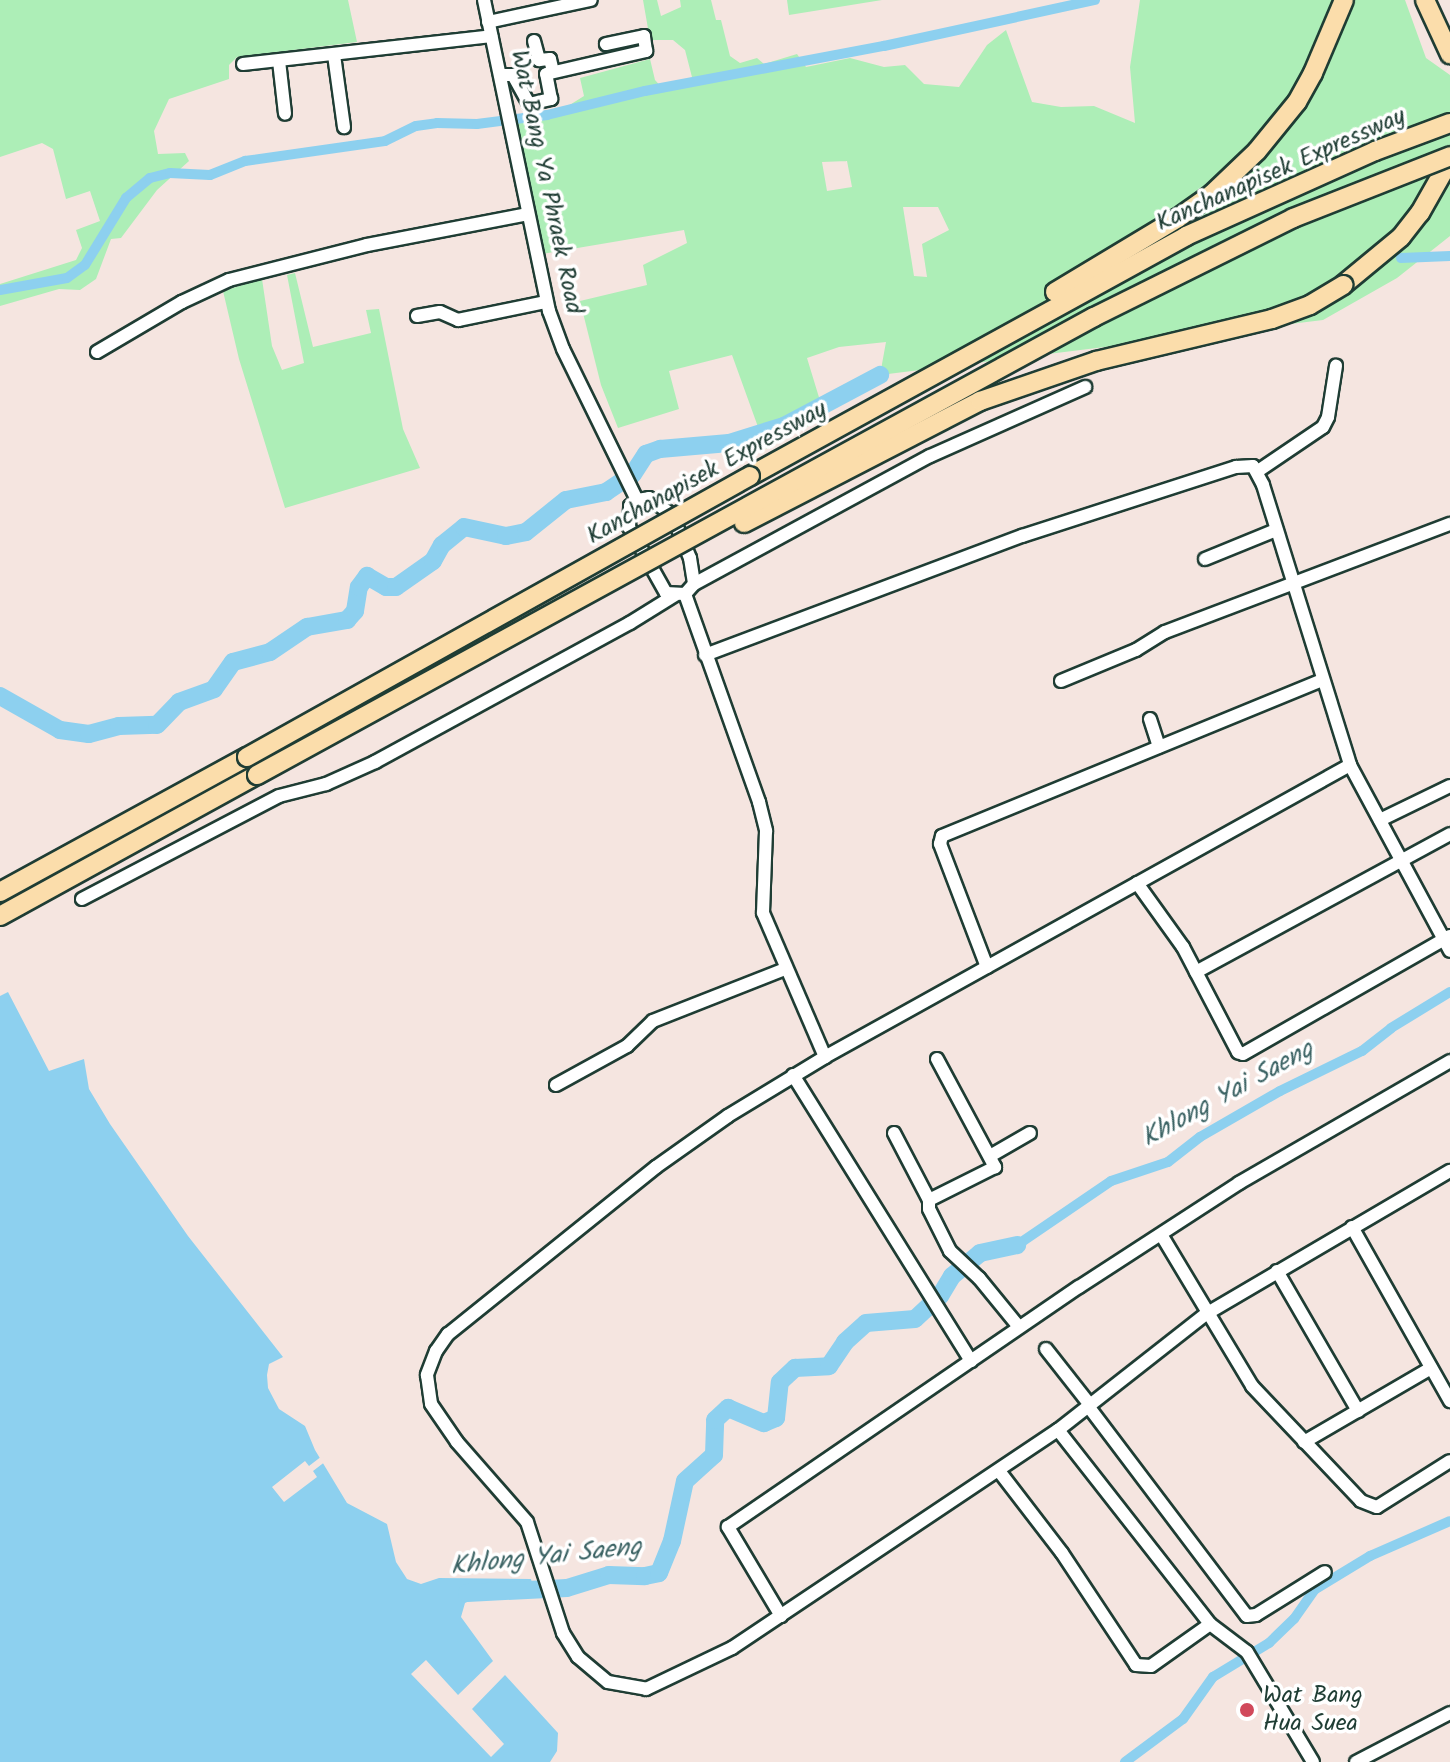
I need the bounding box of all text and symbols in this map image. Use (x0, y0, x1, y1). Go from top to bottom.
street label: Wat Bang Ya Phraek Road (504, 48, 588, 316)
street label: Kanchanapisek Expressway (1152, 102, 1410, 238)
street label: Kanchanapisek Expressway (582, 395, 832, 551)
water label: Khlong Yai Saeng (1137, 1035, 1319, 1155)
water label: Khlong Yai Saeng (449, 1532, 643, 1584)
place label: Wat Bang Hua Suea (1263, 1682, 1363, 1738)
marker: Wat Bang Hua Suea (1238, 1701, 1256, 1719)

